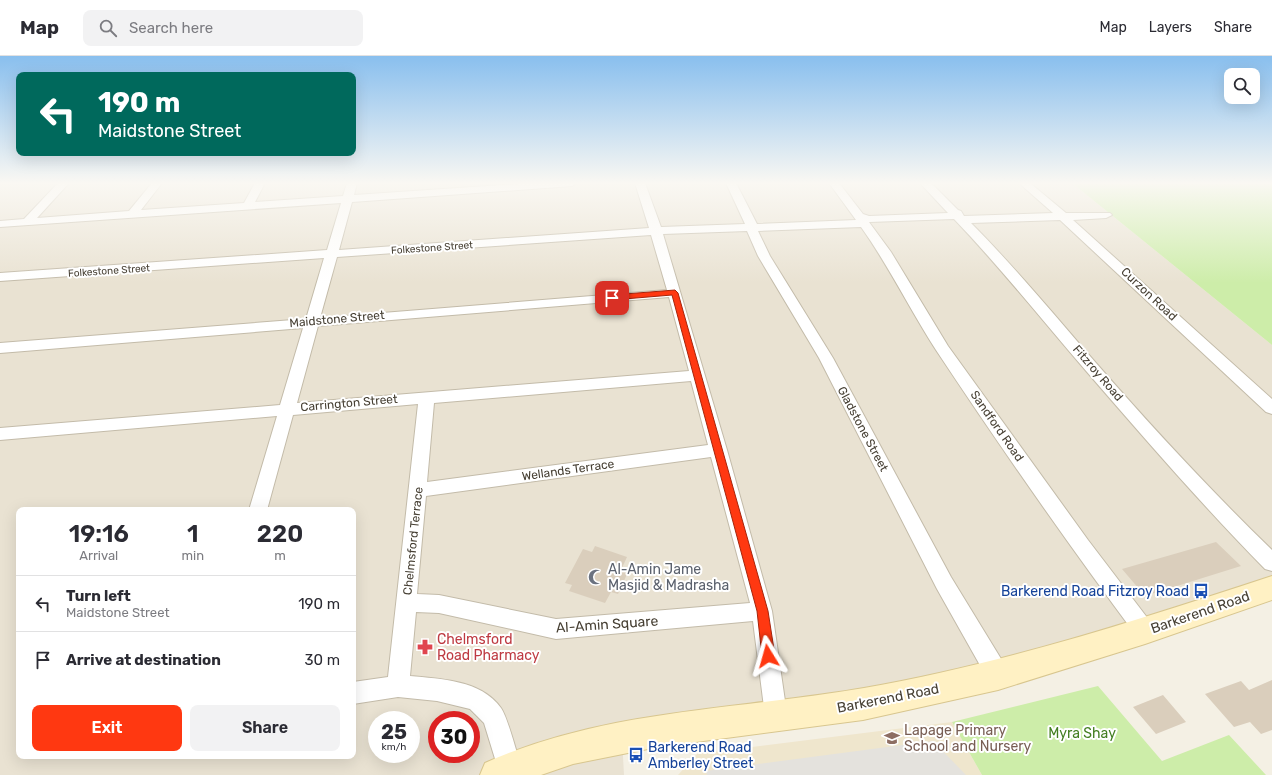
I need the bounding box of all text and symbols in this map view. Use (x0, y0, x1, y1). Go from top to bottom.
search box (83, 10, 363, 46)
text: Map (20, 16, 59, 39)
icon: search (97, 17, 119, 39)
text: Search here (129, 19, 213, 37)
text: Map (1100, 19, 1127, 36)
text: Layers (1149, 19, 1192, 36)
text: Share (1214, 19, 1252, 36)
map controls (1224, 68, 1260, 104)
button: search (1224, 68, 1260, 104)
text: 190 m (98, 86, 181, 119)
icon: left (32, 88, 84, 140)
text: Maidstone Street (98, 120, 241, 142)
street label: Folkestone Street (391, 239, 474, 257)
street label: Folkestone Street (68, 262, 151, 280)
street label: Curzon Road (1118, 265, 1180, 323)
pin (595, 281, 629, 315)
icon: arrive (601, 287, 623, 309)
street label: Maidstone Street (289, 308, 385, 330)
street label: Fitzroy Road (1070, 342, 1126, 404)
street label: Gladstone Street (835, 384, 891, 474)
street label: Sandford Road (968, 388, 1026, 464)
street label: Carrington Street (300, 392, 399, 414)
street label: Wellands Terrace (521, 457, 615, 483)
street label: Chelmsford Terrace (400, 486, 426, 596)
text: 19:16 (69, 520, 129, 548)
text: 1 (187, 520, 199, 548)
text: 220 (257, 520, 303, 548)
text: Arrival (79, 548, 118, 563)
text: min (182, 548, 204, 563)
text: m (274, 548, 286, 563)
place label: Al-Amin Jame Masjid & Madrasha (608, 561, 729, 594)
mosque icon: Al-Amin Jame Masjid & Madrasha (587, 568, 605, 586)
bus stop icon: Barkerend Road Fitzroy Road (1192, 582, 1210, 600)
place label: Barkerend Road Fitzroy Road (1001, 583, 1189, 600)
text: Turn left (66, 587, 131, 605)
street label: Barkerend Road (1148, 588, 1252, 637)
icon: left (32, 593, 54, 615)
text: 190 m (298, 595, 340, 613)
text: Maidstone Street (66, 605, 169, 620)
street label: Al-Amin Square (555, 612, 659, 637)
place label: Chelmsford Road Pharmacy (437, 631, 540, 664)
position arrow (747, 635, 789, 677)
pharmacy icon: Chelmsford Road Pharmacy (416, 638, 434, 656)
icon: arrive (32, 649, 54, 671)
text: Arrive at destination (66, 651, 221, 669)
text: 30 m (304, 651, 340, 669)
street label: Barkerend Road (836, 680, 941, 717)
button: Exit (32, 705, 182, 751)
button: Share (190, 705, 340, 751)
speed limit sign: 30 (428, 711, 480, 763)
text: 25 (381, 720, 407, 744)
place label: Lapage Primary School and Nursery (904, 722, 1032, 755)
park label: Myra Shay (1048, 725, 1116, 742)
school or university icon: Lapage Primary School and Nursery (883, 729, 901, 747)
place label: Barkerend Road Amberley Street (648, 739, 754, 772)
text: km/h (382, 741, 406, 753)
bus stop icon: Barkerend Road Amberley Street (627, 746, 645, 764)

